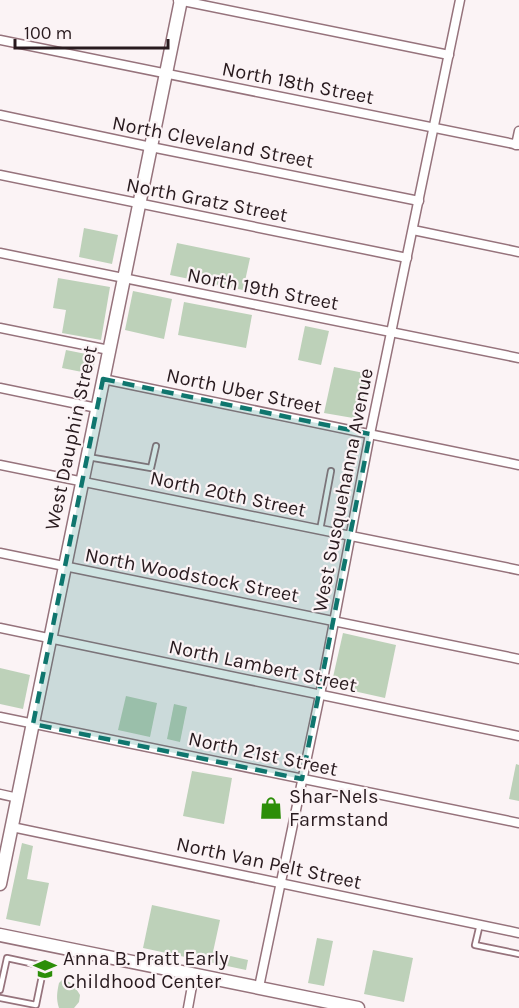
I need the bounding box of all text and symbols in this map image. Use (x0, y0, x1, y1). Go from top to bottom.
scale bar (15, 12, 168, 50)
text: 100 m (24, 22, 72, 44)
street label: North 18th Street (220, 57, 376, 109)
street label: North Cleveland Street (110, 111, 316, 173)
street label: North Gratz Street (124, 173, 290, 227)
street label: North 19th Street (185, 263, 341, 315)
street label: West Dauphin Street (40, 343, 102, 532)
street label: North Uber Street (164, 363, 324, 419)
street label: West Susquehanna Avenue (308, 366, 378, 614)
street label: North 20th Street (148, 466, 309, 522)
street label: North Woodstock Street (83, 543, 301, 607)
street label: North Lambert Street (167, 635, 360, 697)
street label: North 21st Street (186, 727, 340, 781)
place label: Shar-Nels Farmstand (289, 785, 389, 831)
shop icon: Shar-Nels Farmstand (258, 795, 284, 821)
street label: North Van Pelt Street (174, 832, 364, 894)
place label: Anna B. Pratt Early Childhood Center (63, 947, 229, 993)
school or university icon: Anna B. Pratt Early Childhood Center (32, 956, 58, 982)

